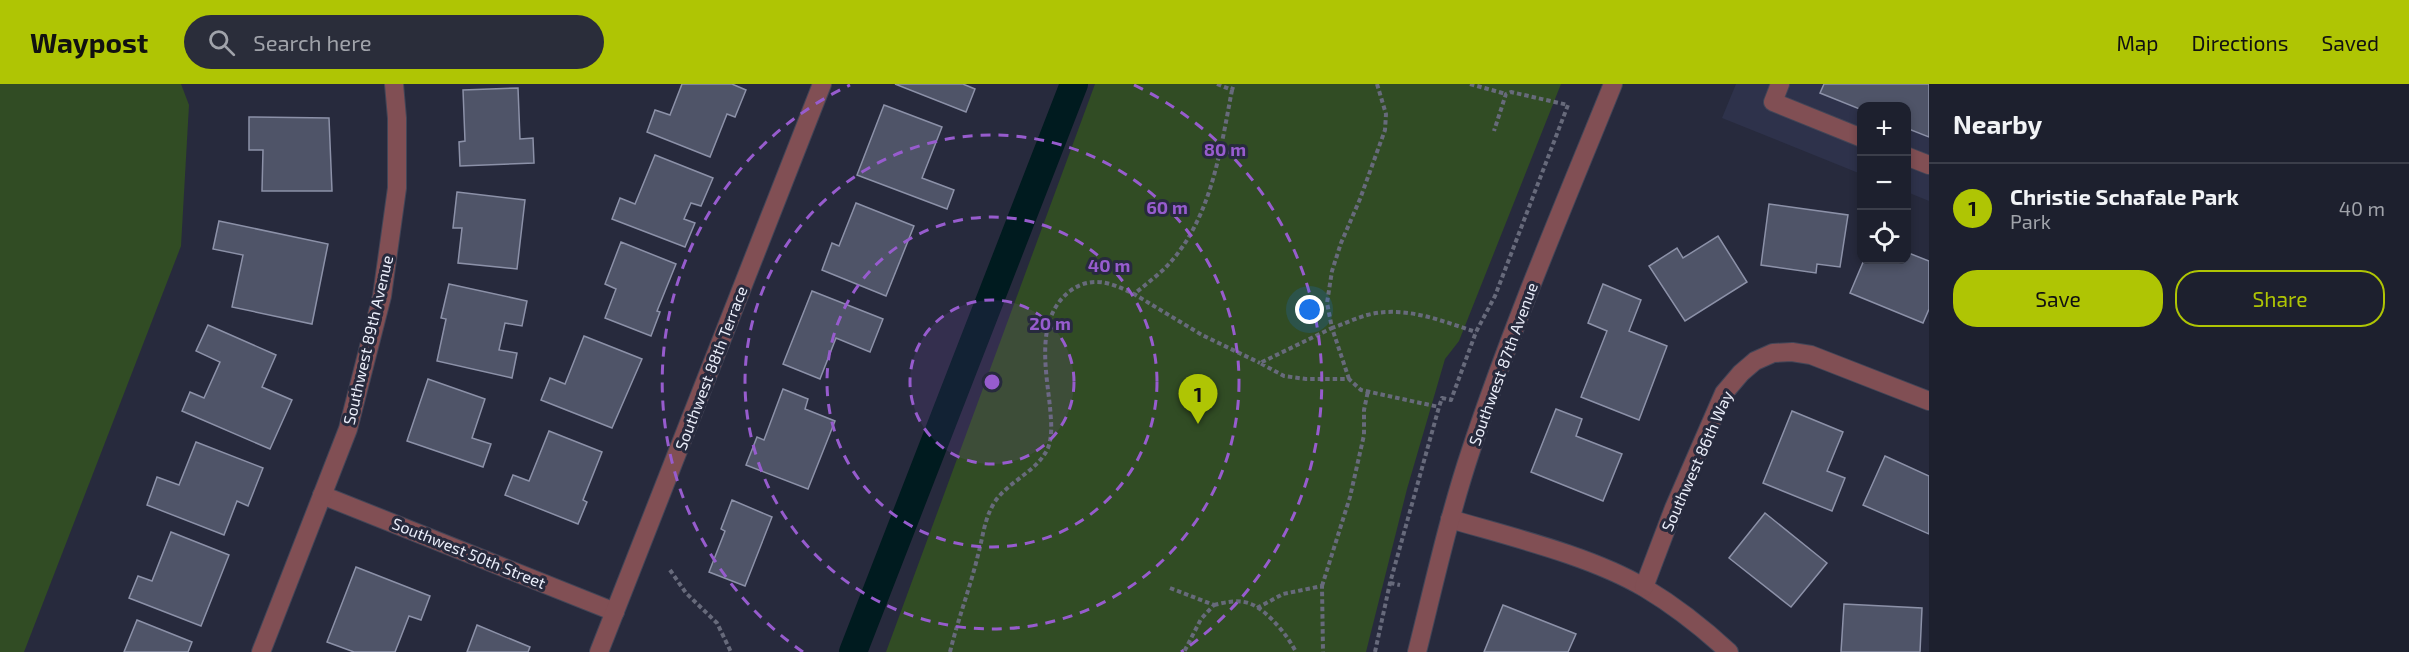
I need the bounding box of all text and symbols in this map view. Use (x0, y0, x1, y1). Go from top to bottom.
search box (184, 15, 604, 69)
text: Waypost (30, 25, 148, 59)
icon: search (205, 26, 238, 59)
text: Search here (253, 29, 372, 55)
text: Map (2116, 30, 2159, 55)
text: Directions (2192, 30, 2288, 55)
text: Saved (2321, 30, 2379, 55)
map controls (1857, 102, 1911, 264)
button: + (1857, 102, 1911, 156)
text: Nearby (1953, 108, 2042, 139)
text: 80 m (1204, 138, 1246, 160)
button: − (1857, 156, 1911, 210)
text: Christie Schafale Park (2010, 183, 2239, 209)
text: 60 m (1146, 196, 1188, 218)
text: 1 (1968, 196, 1977, 220)
text: 40 m (2339, 196, 2385, 220)
text: Park (2010, 209, 2051, 233)
button: locate (1857, 210, 1911, 264)
street label: Southwest 89th Avenue (339, 253, 396, 426)
text: 40 m (1088, 254, 1130, 276)
button: Save (1953, 270, 2163, 327)
button: Share (2175, 270, 2385, 327)
street label: Southwest 87th Avenue (1464, 280, 1541, 448)
street label: Southwest 88th Terrace (670, 283, 751, 453)
your location (1295, 295, 1324, 324)
text: 20 m (1029, 312, 1071, 334)
centre of rings (982, 372, 1002, 392)
pin: 1 (1178, 374, 1218, 424)
street label: Southwest 86th Way (1657, 387, 1736, 534)
street label: Southwest 50th Street (390, 513, 549, 592)

